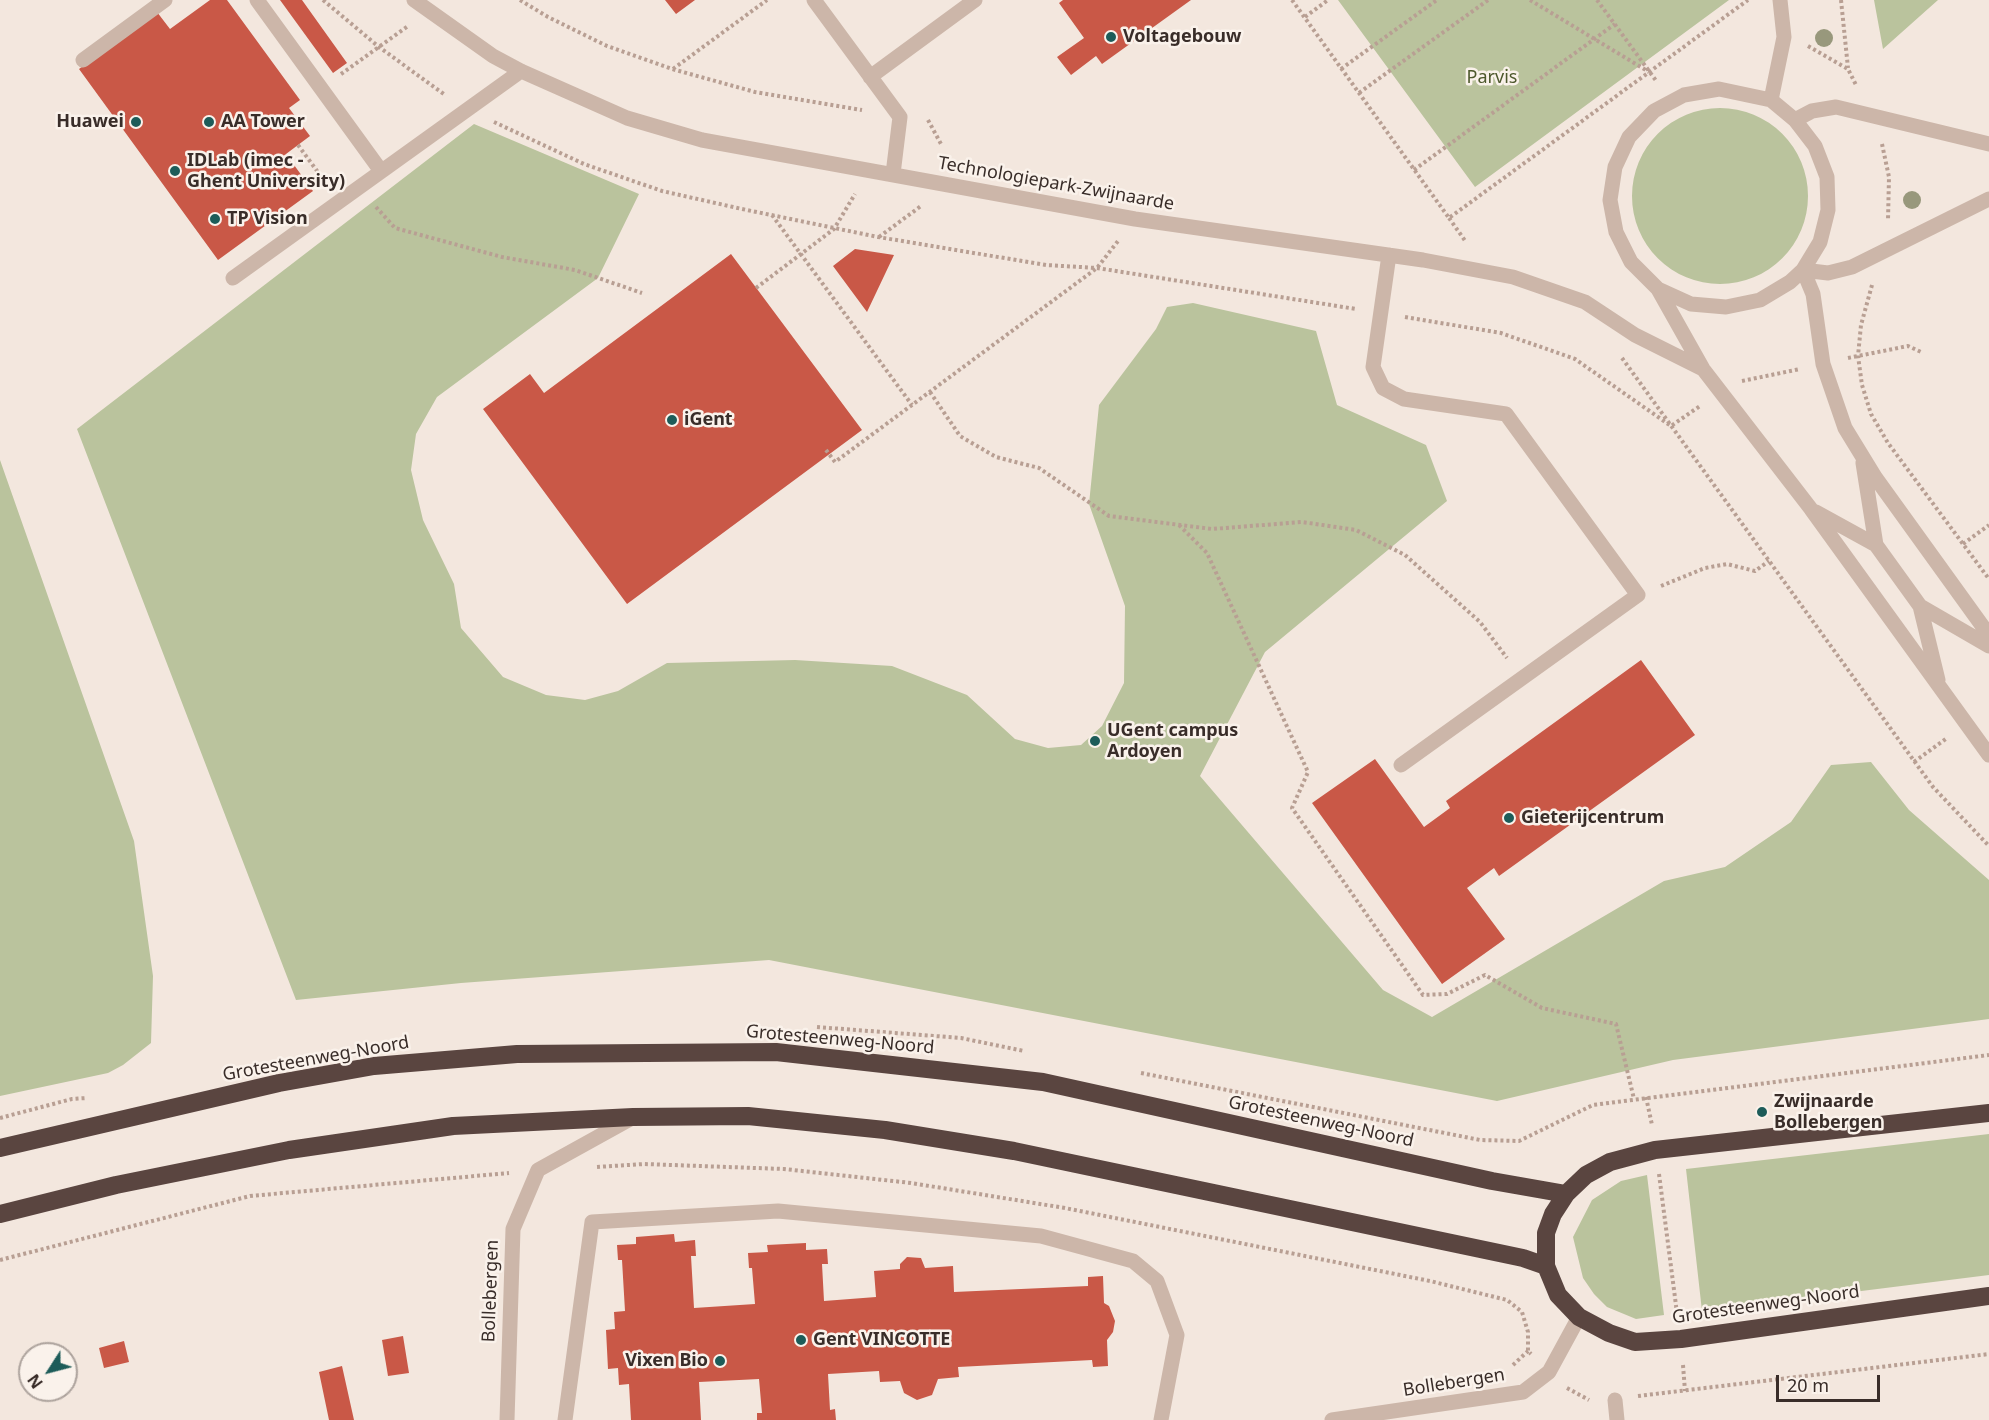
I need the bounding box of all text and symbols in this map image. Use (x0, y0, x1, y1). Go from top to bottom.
place label: Voltagebouw (1123, 26, 1241, 48)
marker: Voltagebouw (1104, 30, 1118, 44)
park label: Parvis (1467, 67, 1517, 89)
place label: Huawei (56, 111, 124, 133)
place label: AA Tower (221, 111, 305, 133)
marker: Huawei (129, 115, 143, 129)
marker: AA Tower (202, 115, 216, 129)
place label: IDLab (imec - Ghent University) (187, 150, 345, 192)
street label: Technologiepark-Zwijnaarde (936, 153, 1176, 215)
marker: IDLab (imec - Ghent University) (168, 164, 182, 178)
place label: TP Vision (227, 208, 308, 230)
marker: TP Vision (208, 212, 222, 226)
place label: iGent (684, 409, 733, 431)
marker: iGent (665, 413, 679, 427)
place label: UGent campus Ardoyen (1107, 720, 1238, 762)
marker: UGent campus Ardoyen (1088, 734, 1102, 748)
place label: Gieterijcentrum (1521, 807, 1664, 829)
marker: Gieterijcentrum (1502, 811, 1516, 825)
street label: Grotesteenweg-Noord (745, 1021, 935, 1059)
street label: Grotesteenweg-Noord (221, 1032, 411, 1086)
place label: Zwijnaarde Bollebergen (1774, 1091, 1883, 1134)
street label: Grotesteenweg-Noord (1226, 1092, 1416, 1152)
marker: Zwijnaarde Bollebergen (1755, 1105, 1769, 1119)
street label: Bollebergen (478, 1239, 504, 1343)
street label: Grotesteenweg-Noord (1671, 1281, 1861, 1329)
place label: Gent VINCOTTE (813, 1329, 950, 1351)
marker: Gent VINCOTTE (794, 1333, 808, 1347)
north arrow (18, 1342, 78, 1402)
place label: Vixen Bio (625, 1350, 708, 1372)
marker: Vixen Bio (713, 1354, 727, 1368)
scale bar (1779, 1363, 1882, 1401)
street label: Bollebergen (1402, 1364, 1506, 1402)
text: N (22, 1370, 48, 1393)
text: 20 m (1787, 1373, 1829, 1397)

